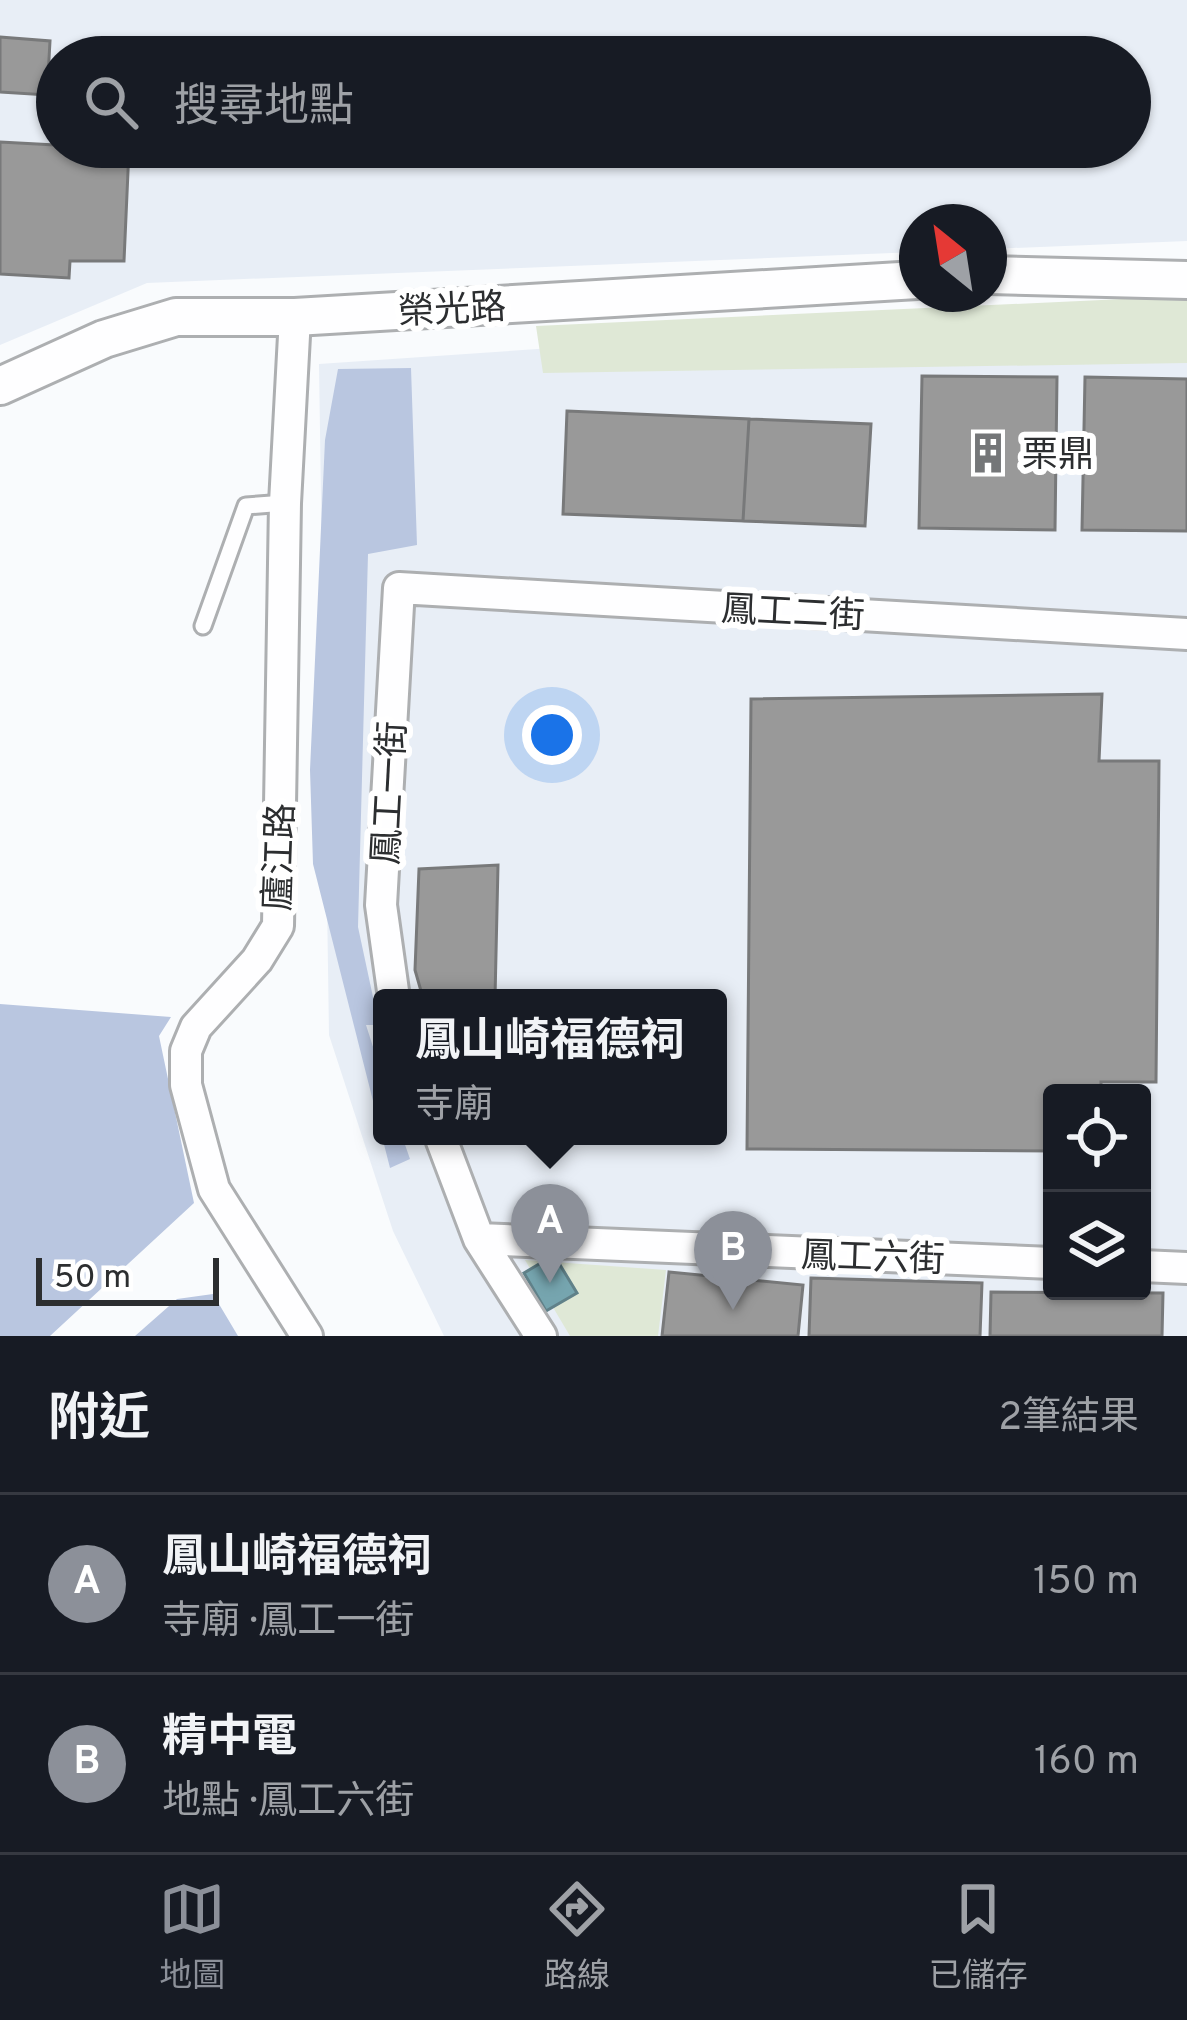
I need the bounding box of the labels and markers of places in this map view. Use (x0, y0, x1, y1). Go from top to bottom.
building icon: 栗鼎 (965, 430, 1011, 476)
place label: 栗鼎 (1022, 434, 1094, 480)
pin: A (511, 1184, 589, 1283)
pin: B (694, 1211, 772, 1310)

